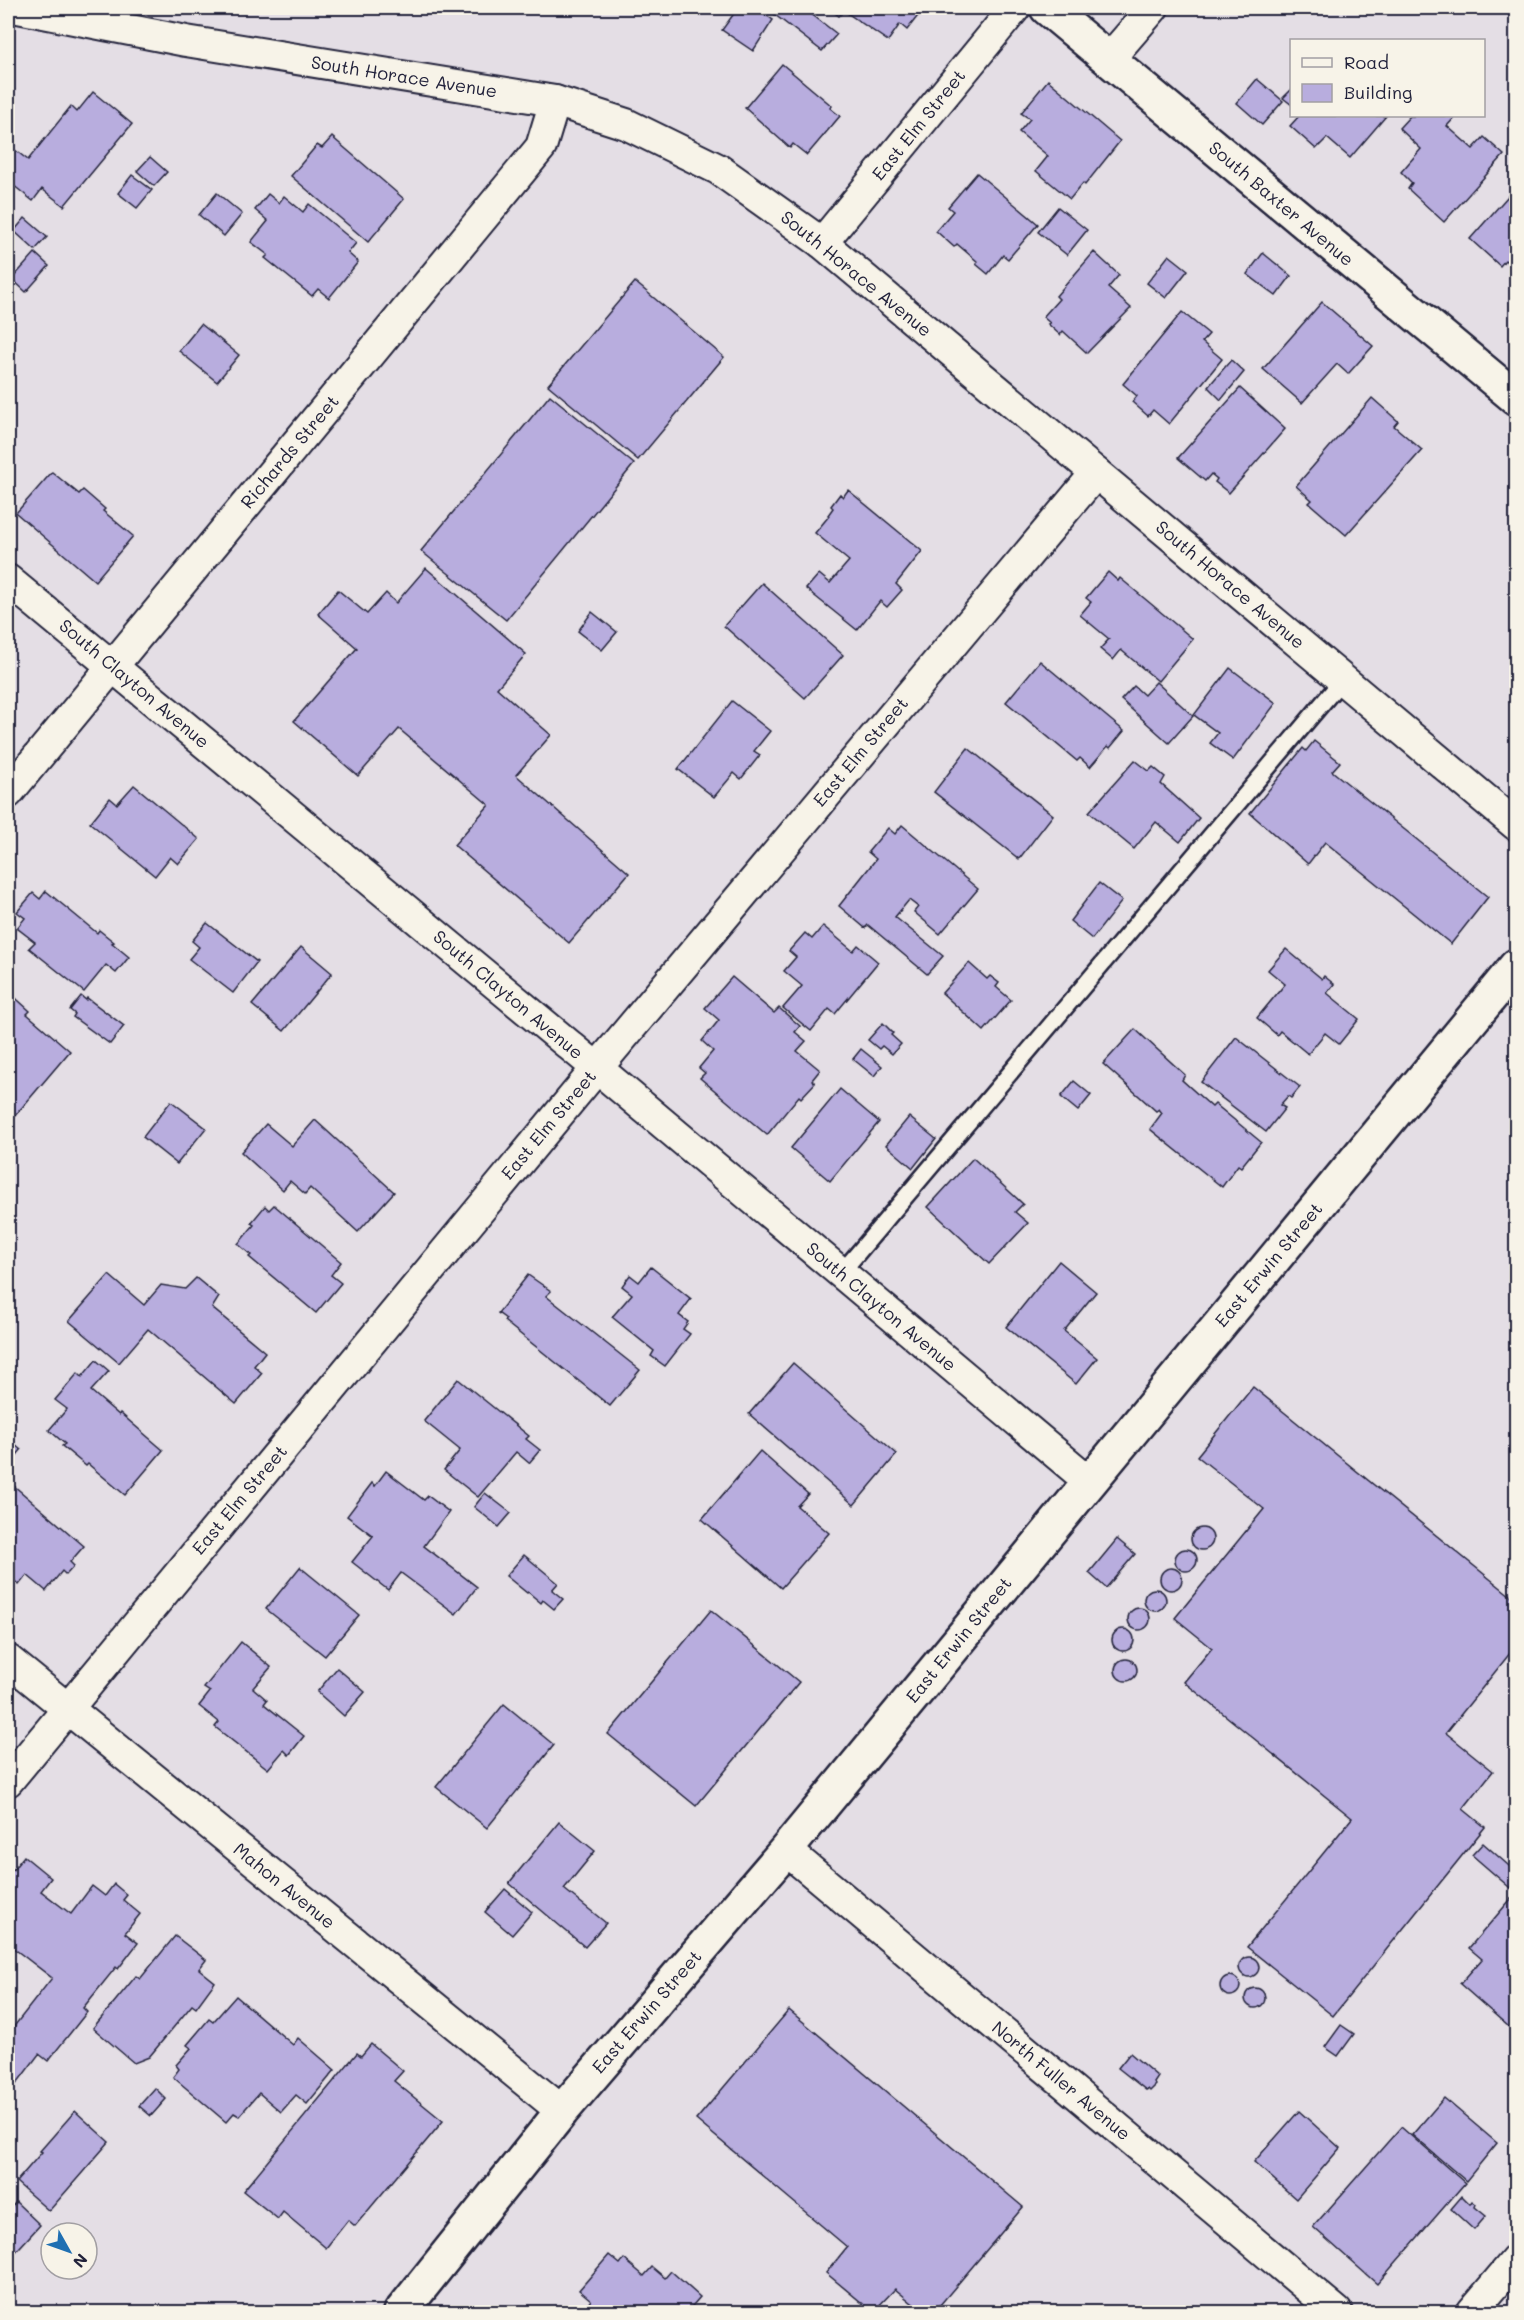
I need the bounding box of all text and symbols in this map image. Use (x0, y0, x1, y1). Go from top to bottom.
legend (1290, 39, 1485, 117)
street label: South Horace Avenue (309, 49, 499, 103)
text: Road (1344, 50, 1389, 74)
street label: East Elm Street (866, 64, 970, 185)
text: Building (1344, 80, 1412, 104)
street label: South Baxter Avenue (1204, 135, 1359, 271)
street label: South Horace Avenue (776, 205, 937, 342)
street label: Richards Street (235, 390, 344, 513)
street label: South Horace Avenue (1151, 515, 1310, 654)
street label: South Clayton Avenue (55, 613, 215, 753)
street label: East Elm Street (807, 691, 913, 811)
street label: South Clayton Avenue (429, 924, 589, 1064)
street label: East Elm Street (495, 1064, 601, 1184)
street label: East Erwin Street (1209, 1197, 1328, 1332)
street label: South Clayton Avenue (802, 1236, 962, 1376)
street label: East Elm Street (186, 1439, 292, 1559)
street label: East Erwin Street (900, 1571, 1017, 1707)
street label: Mahon Avenue (229, 1837, 341, 1934)
street label: East Erwin Street (586, 1945, 706, 2078)
street label: North Fuller Avenue (987, 2015, 1136, 2145)
north arrow (39, 2221, 99, 2281)
text: N (69, 2250, 93, 2272)

